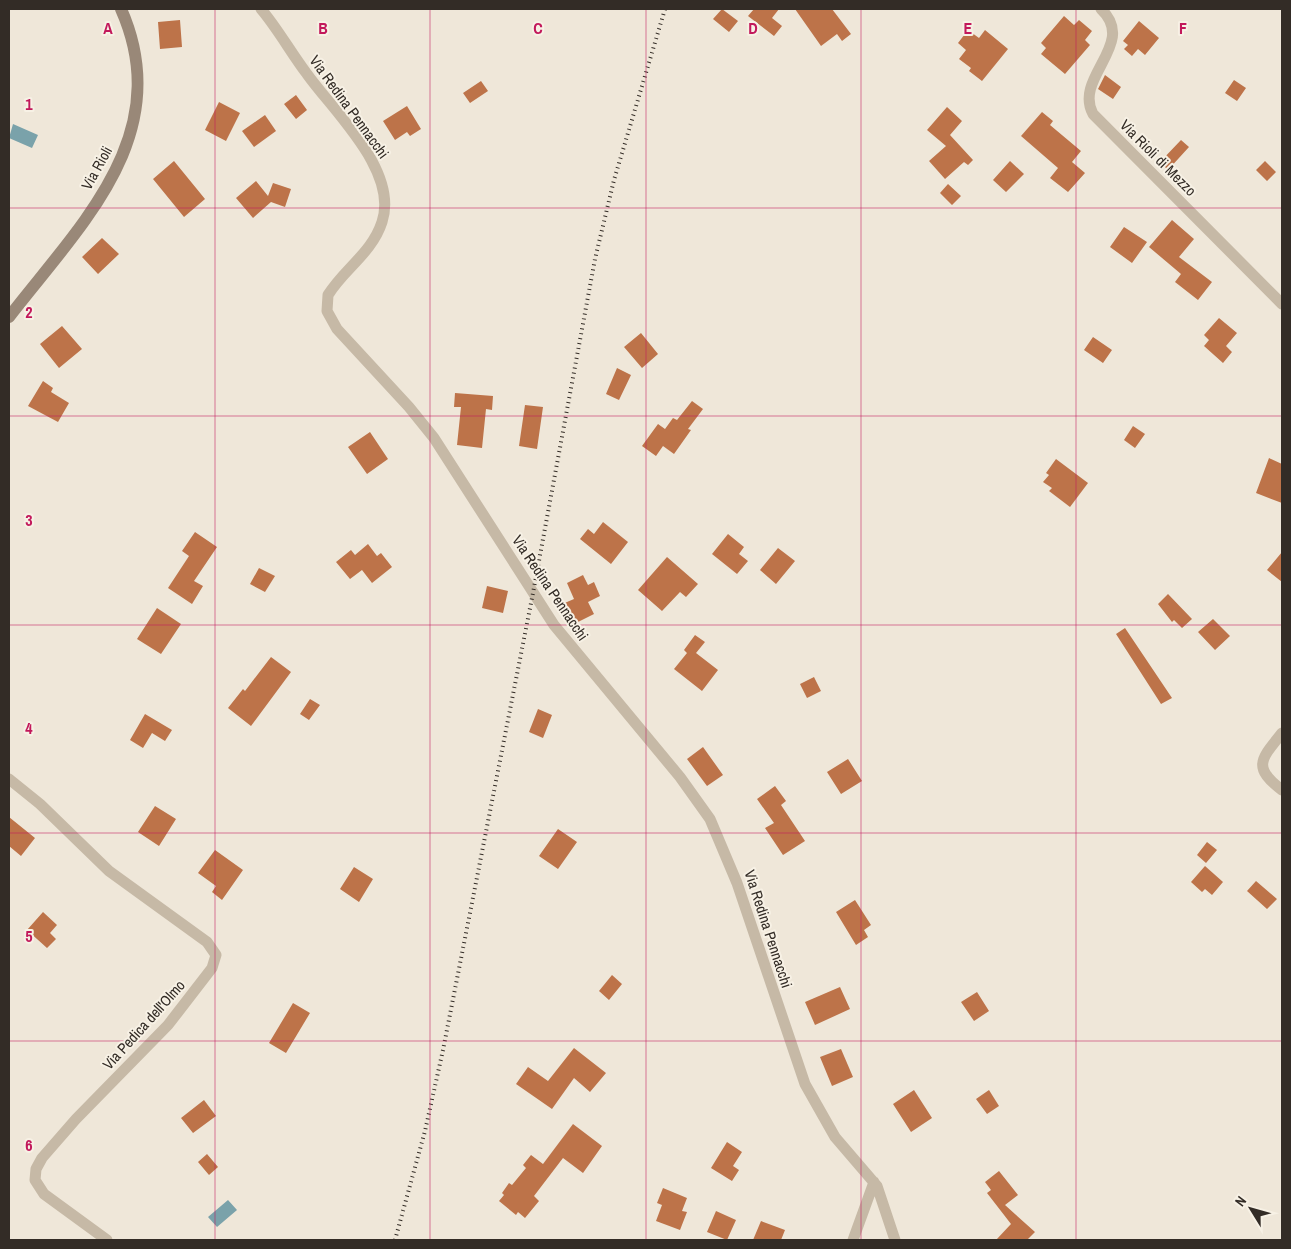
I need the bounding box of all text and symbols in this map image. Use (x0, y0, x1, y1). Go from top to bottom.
text: A (103, 17, 113, 39)
text: B (318, 17, 328, 39)
text: C (533, 17, 543, 39)
text: D (748, 17, 758, 39)
text: E (964, 17, 973, 39)
text: F (1179, 17, 1187, 39)
street label: Via Redina Pennacchi (305, 51, 394, 163)
text: 1 (25, 93, 33, 115)
street label: Via Rioli di Mezzo (1115, 115, 1201, 201)
street label: Via Rioli (76, 142, 117, 193)
text: 2 (25, 301, 33, 323)
text: 3 (25, 509, 33, 531)
street label: Via Redina Pennacchi (507, 531, 593, 645)
text: 4 (25, 717, 33, 739)
street label: Via Redina Pennacchi (740, 867, 797, 991)
text: 5 (25, 925, 33, 947)
street label: Via Pedica dell'Olmo (98, 975, 190, 1074)
text: 6 (25, 1134, 33, 1156)
north arrow (1226, 1184, 1276, 1234)
text: N (1231, 1192, 1250, 1210)

